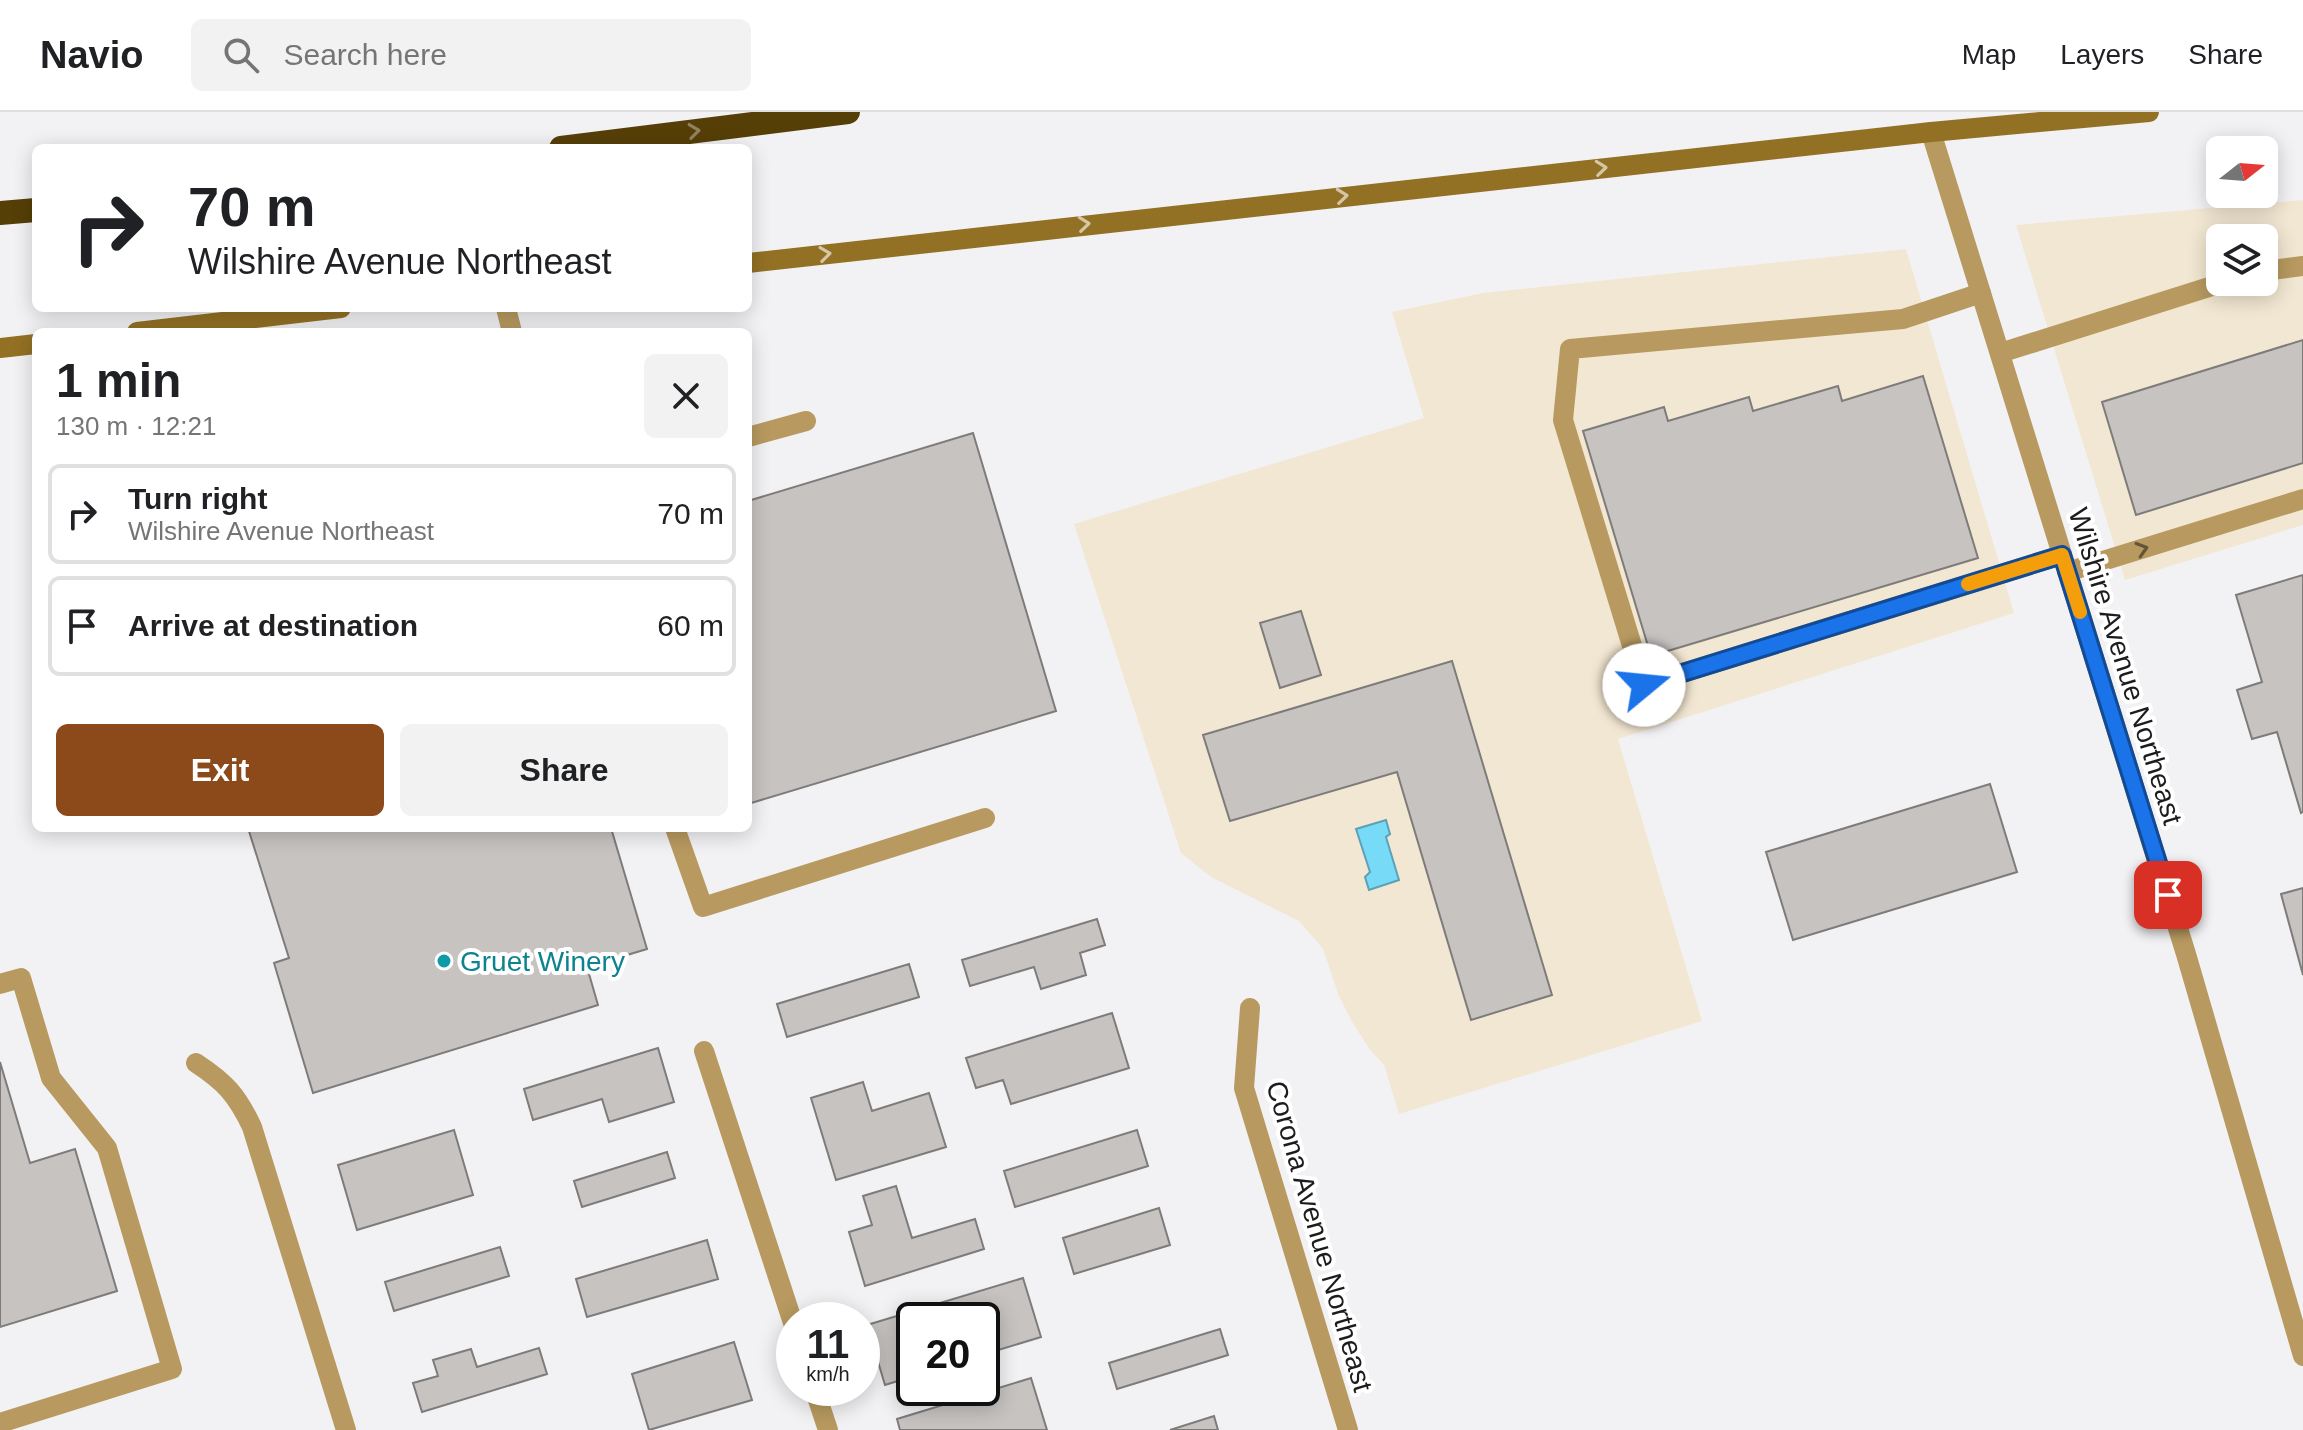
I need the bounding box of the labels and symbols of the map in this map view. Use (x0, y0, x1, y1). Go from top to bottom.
one-way arrow (688, 123, 701, 140)
north arrow (2206, 136, 2278, 208)
one-way arrow (1595, 160, 1608, 177)
one-way arrow (1336, 188, 1349, 205)
one-way arrow (1078, 216, 1091, 233)
one-way arrow (819, 246, 832, 263)
street label: Wilshire Avenue Northeast (2063, 504, 2189, 828)
one-way arrow (2134, 542, 2148, 558)
position arrow (1602, 643, 1686, 727)
pin (2134, 861, 2202, 929)
place label: Gruet Winery (460, 946, 625, 977)
marker: Gruet Winery (435, 952, 453, 970)
street label: Corona Avenue Northeast (1260, 1077, 1379, 1395)
speed limit sign: 20 (896, 1302, 1000, 1406)

